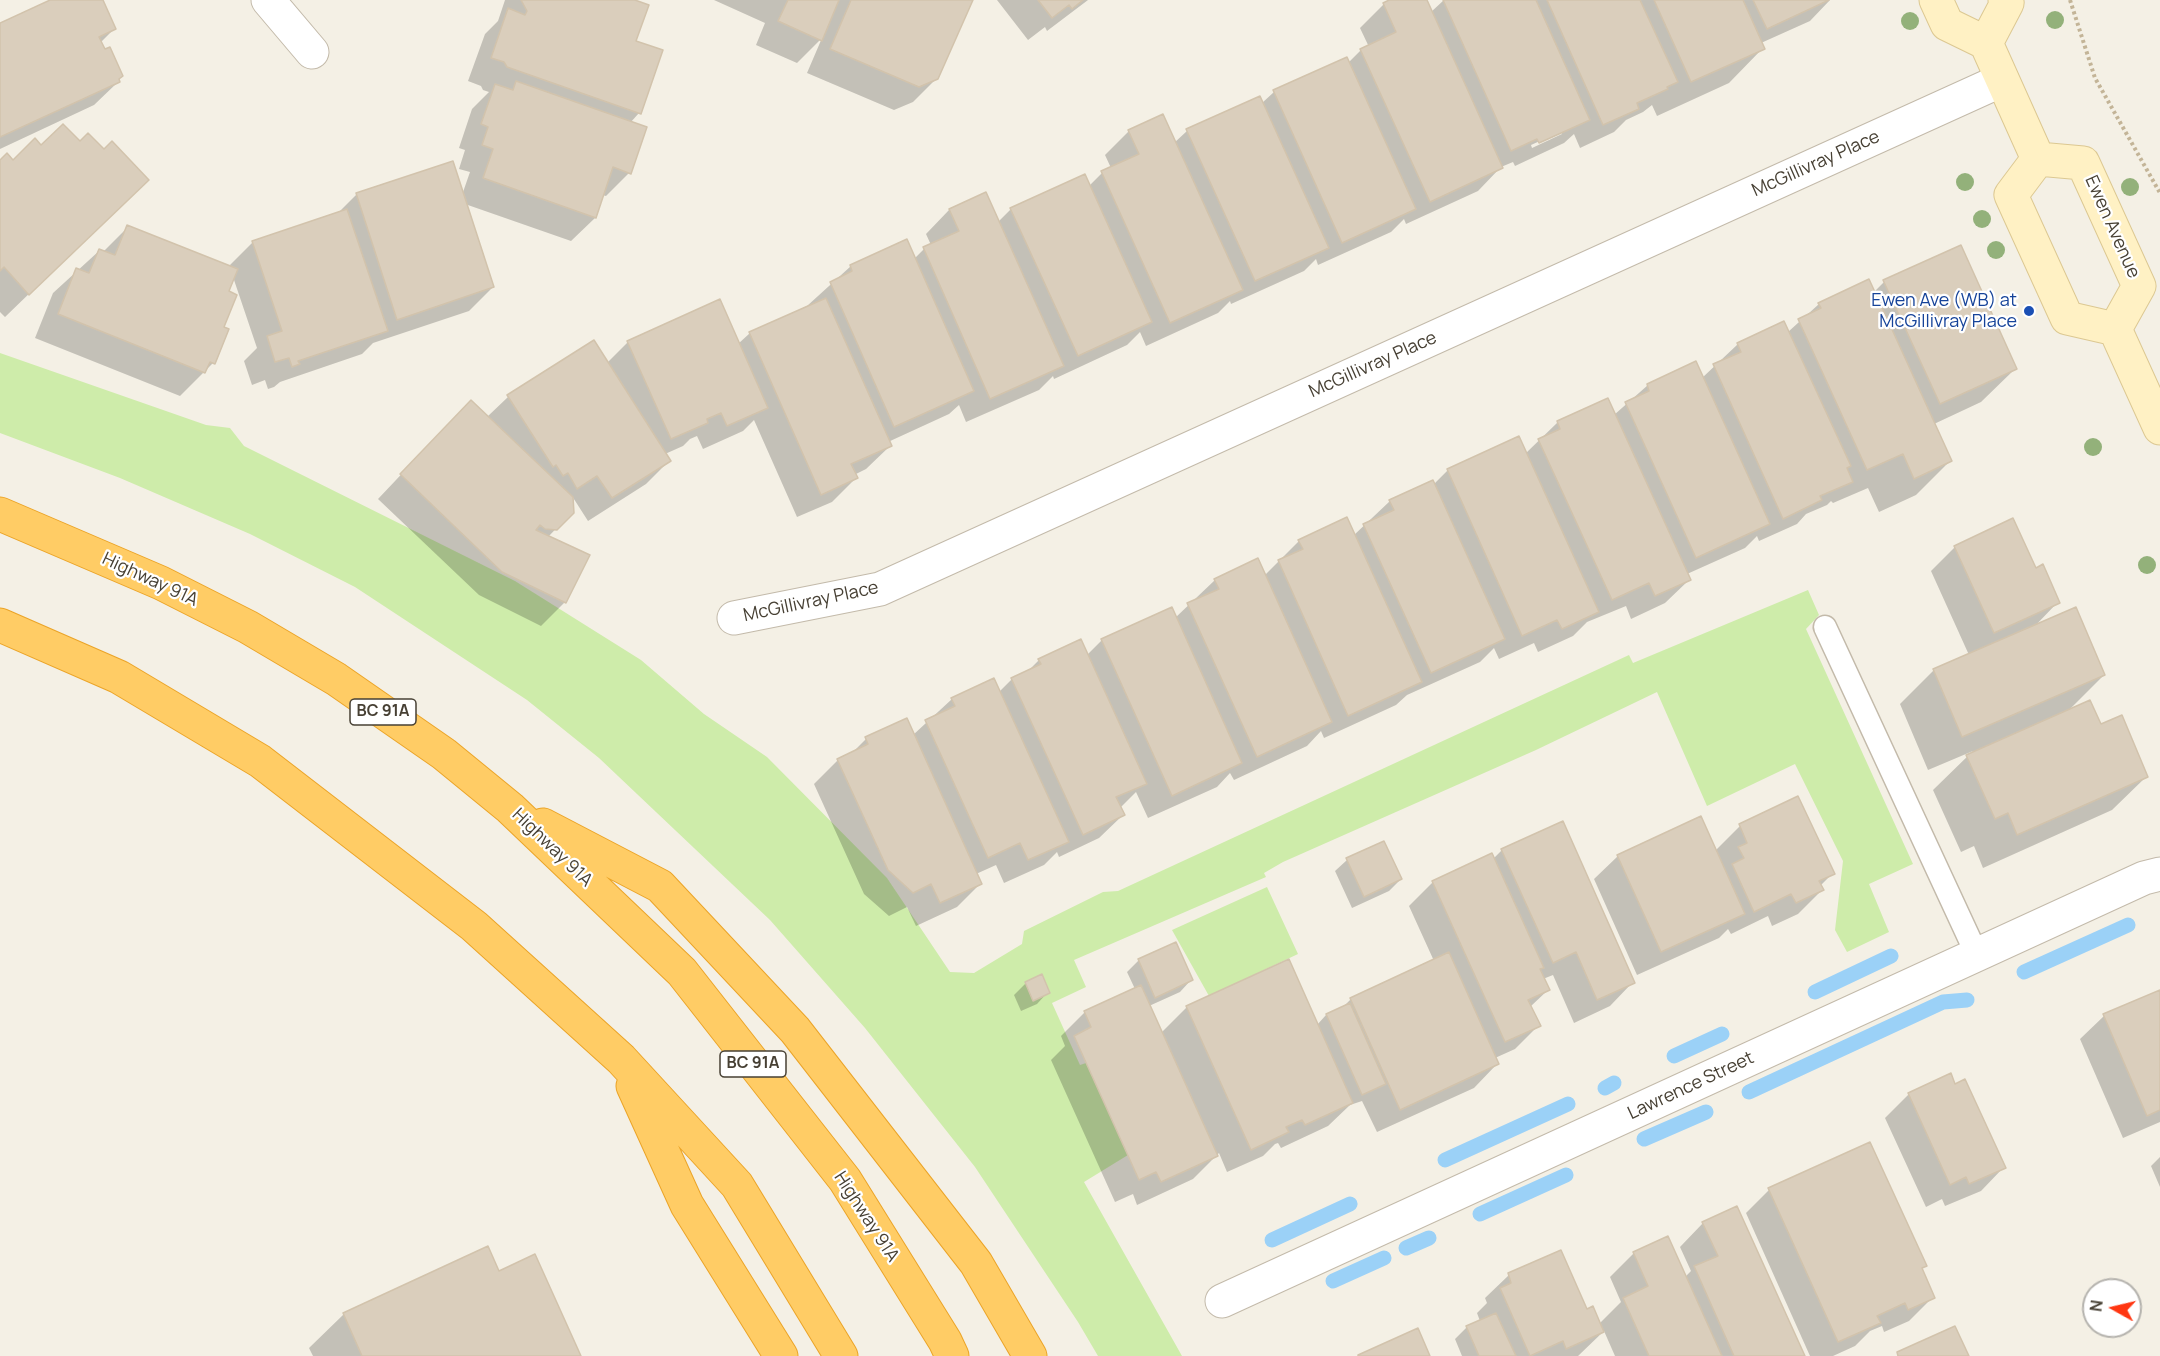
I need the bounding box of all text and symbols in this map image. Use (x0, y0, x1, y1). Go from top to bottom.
street label: McGillivray Place (1749, 126, 1883, 202)
street label: Ewen Avenue (2080, 172, 2144, 282)
place label: Ewen Ave (WB) at McGillivray Place (1871, 290, 2017, 332)
marker: Ewen Ave (WB) at McGillivray Place (2022, 304, 2036, 318)
street label: McGillivray Place (1306, 327, 1440, 403)
street label: Highway 91A (99, 548, 201, 612)
street label: McGillivray Place (741, 577, 881, 627)
road number: BC 91A (350, 699, 416, 725)
street label: Highway 91A (507, 804, 597, 892)
street label: Lawrence Street (1625, 1047, 1757, 1125)
road number: BC 91A (720, 1051, 786, 1077)
street label: Highway 91A (829, 1168, 903, 1266)
north arrow (2082, 1278, 2142, 1338)
text: N (2084, 1299, 2108, 1313)

